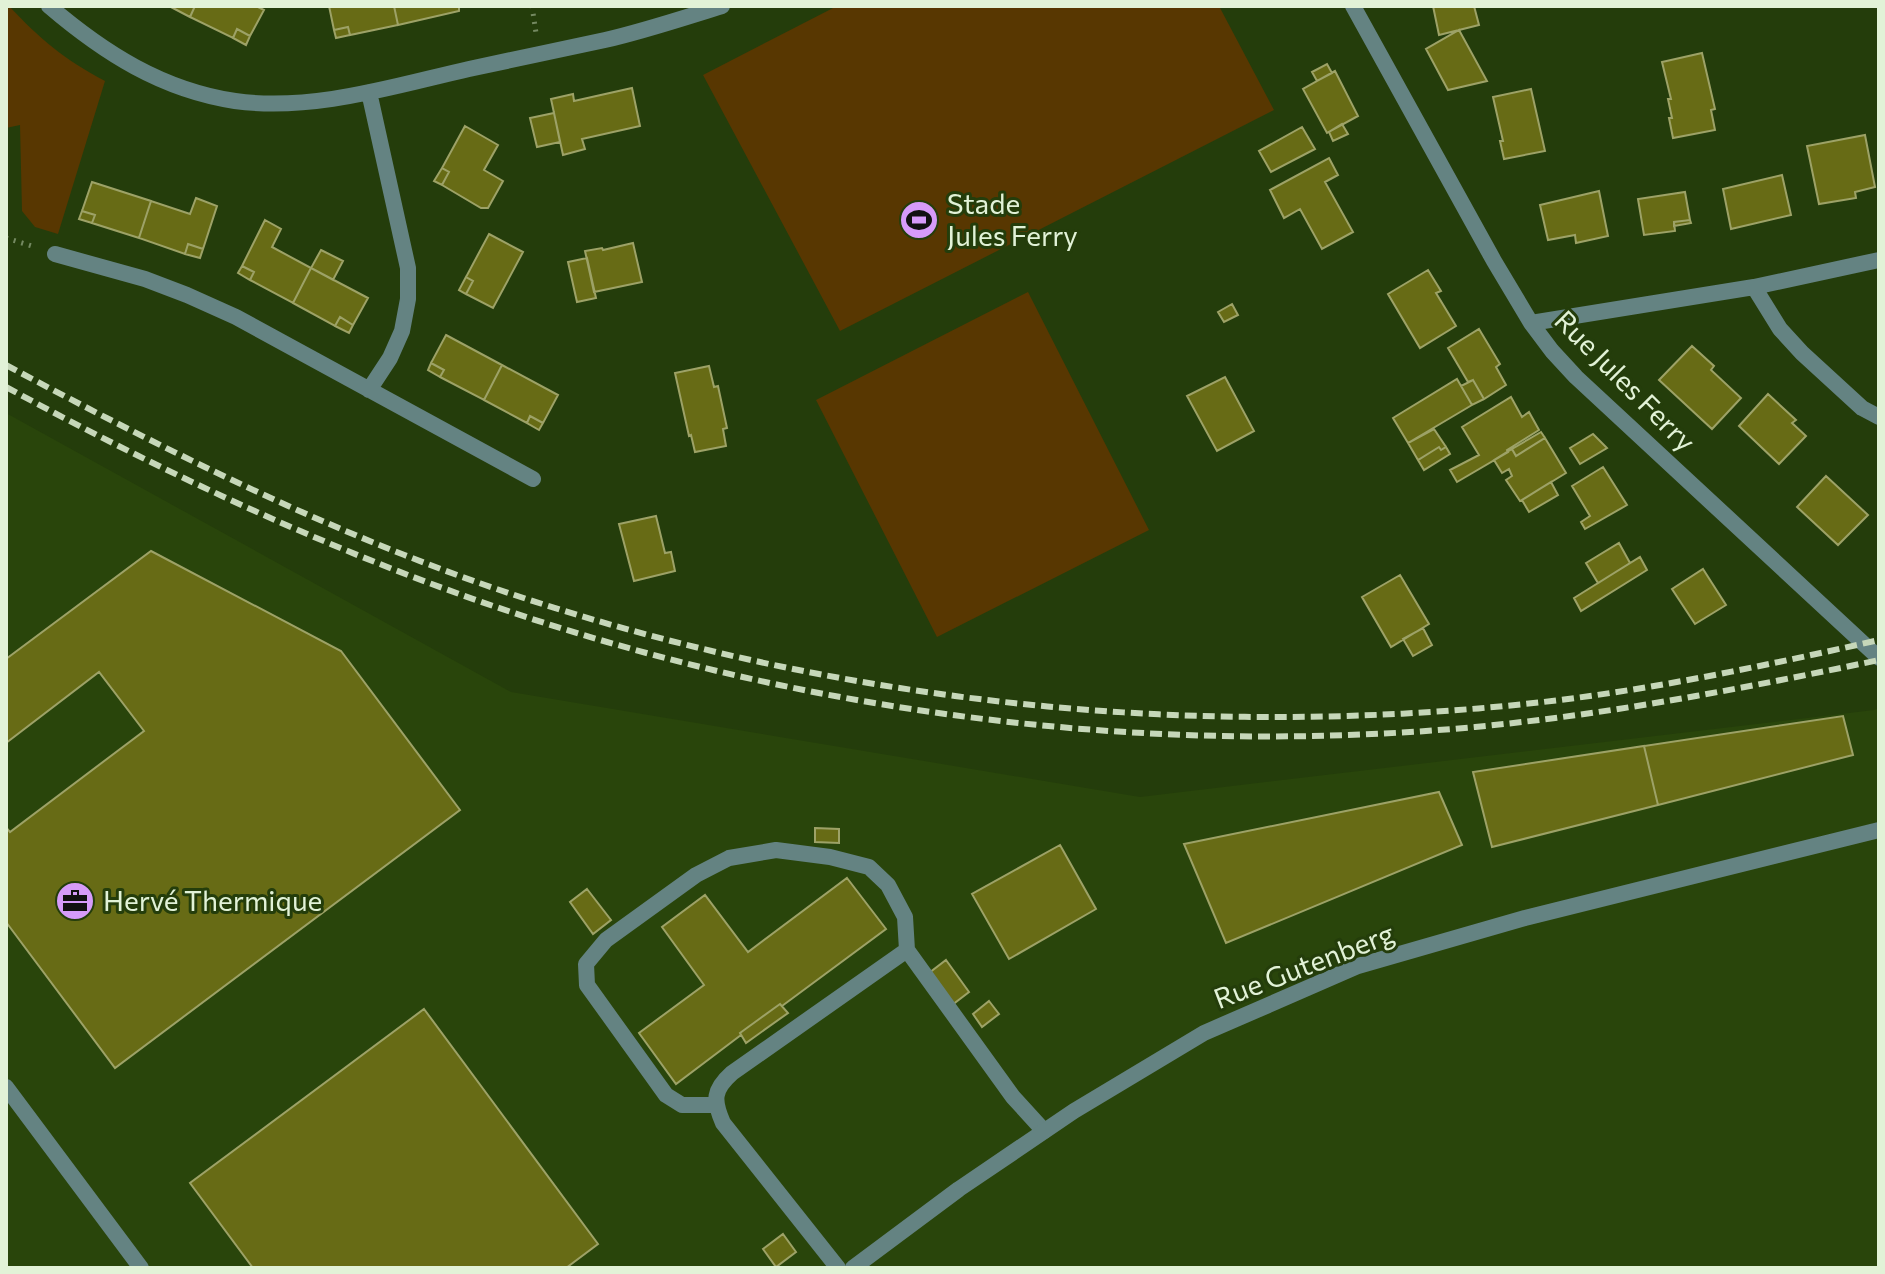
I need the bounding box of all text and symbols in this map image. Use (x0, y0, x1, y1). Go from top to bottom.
place label: Stade Jules Ferry (947, 186, 1078, 252)
sports icon: Stade Jules Ferry (898, 199, 940, 241)
street label: Rue Jules Ferry (1548, 303, 1703, 458)
office icon: Hervé Thermique (54, 880, 96, 922)
place label: Hervé Thermique (103, 883, 322, 917)
street label: Rue Gutenberg (1209, 915, 1399, 1015)

